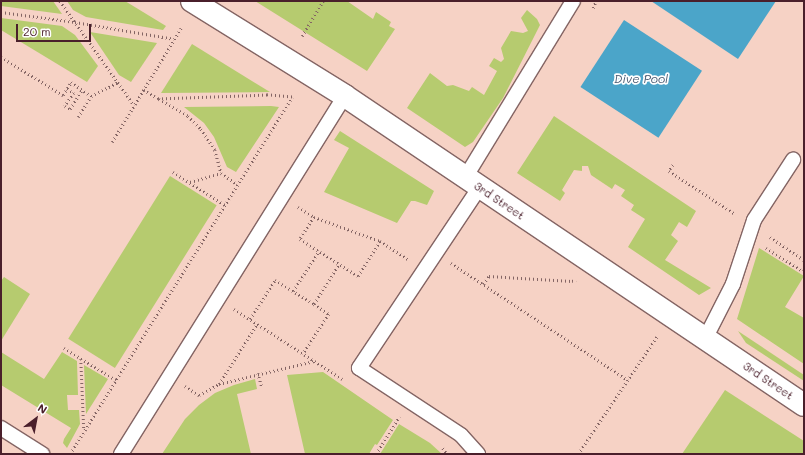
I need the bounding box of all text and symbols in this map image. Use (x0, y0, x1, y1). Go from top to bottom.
scale bar (18, 16, 93, 42)
text: 20 m (23, 23, 51, 39)
water label: Dive Pool (614, 72, 668, 86)
street label: 3rd Street (471, 179, 527, 223)
street label: 3rd Street (740, 359, 796, 403)
north arrow (16, 399, 56, 439)
text: N (35, 400, 50, 417)

